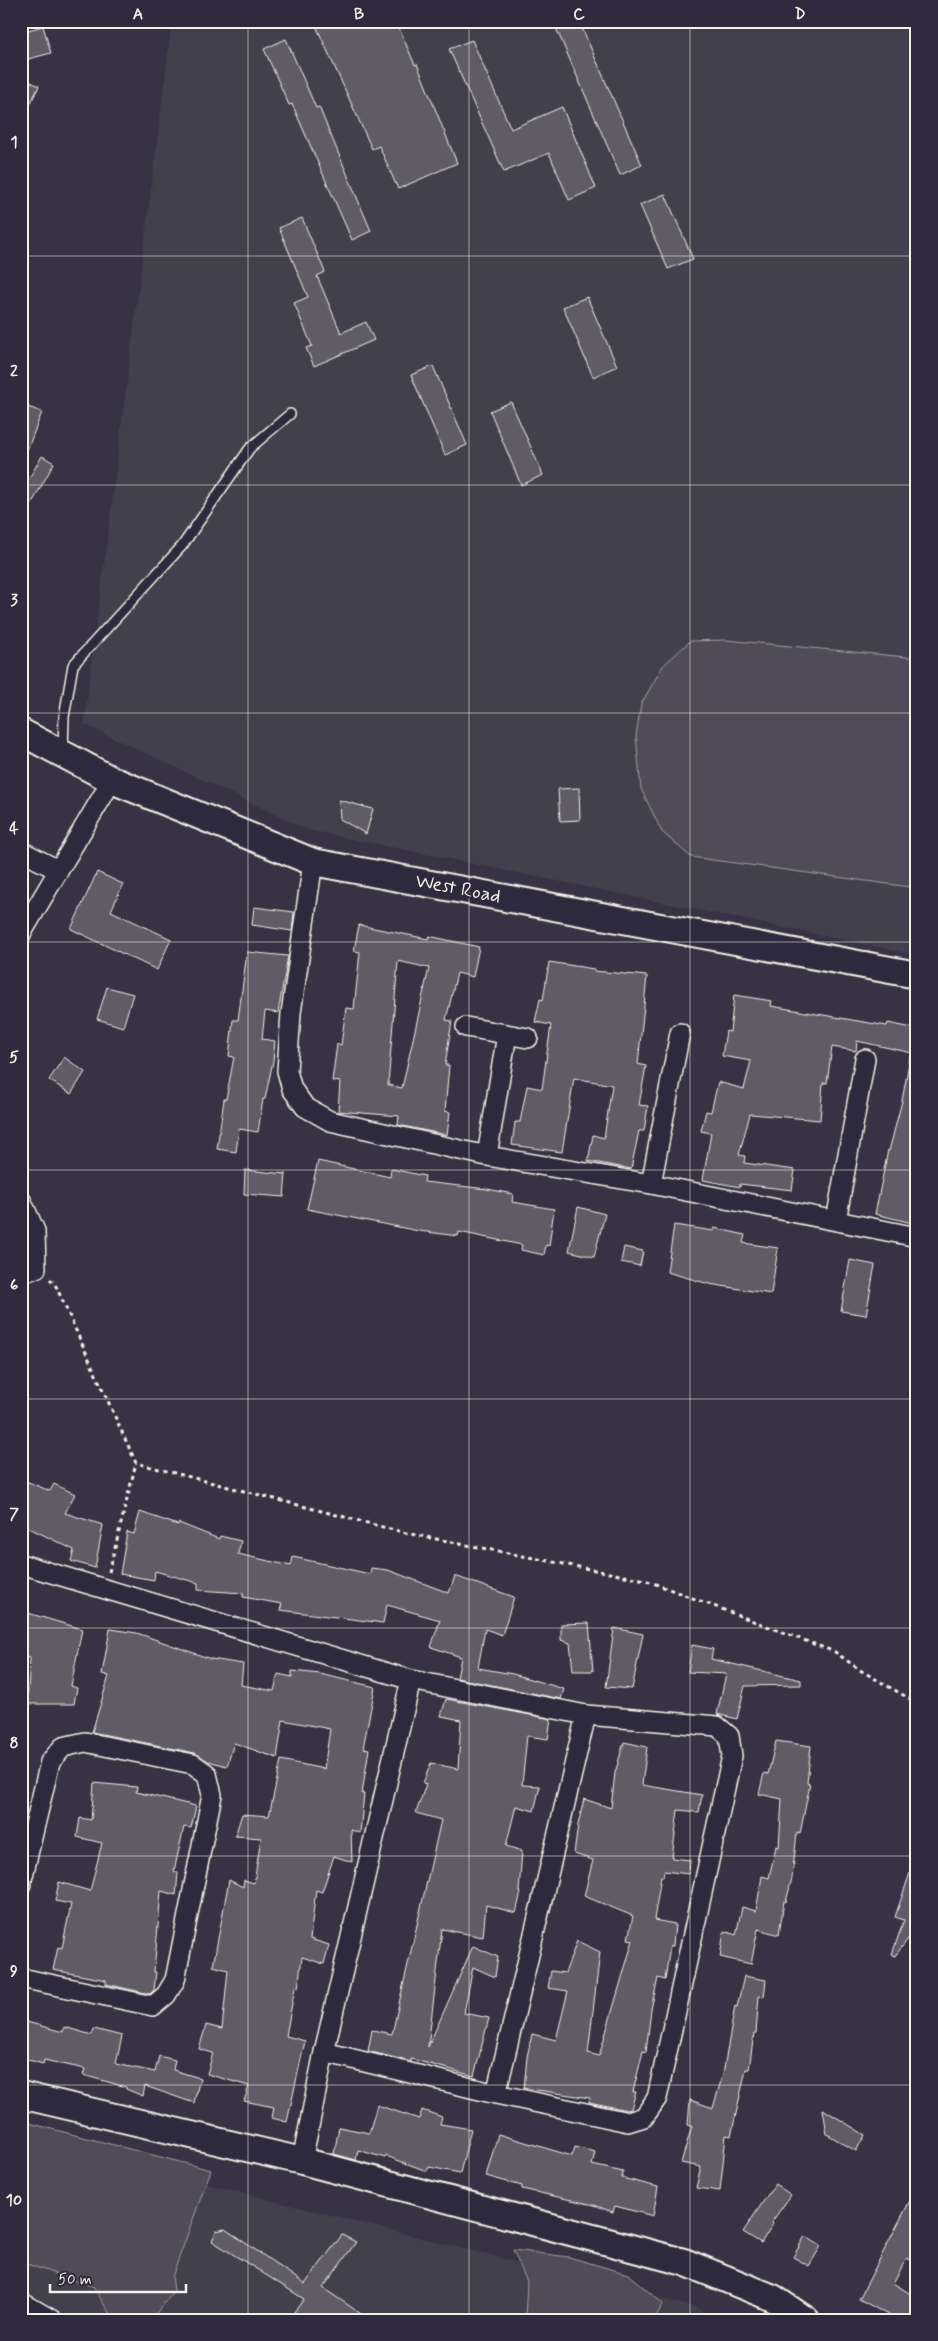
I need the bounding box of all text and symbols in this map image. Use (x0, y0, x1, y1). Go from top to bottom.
text: A (133, 4, 143, 25)
text: B (354, 4, 364, 25)
text: C (573, 4, 585, 25)
text: D (794, 4, 806, 25)
text: 1 (10, 132, 18, 153)
text: 2 (10, 361, 18, 382)
text: 3 (10, 590, 18, 611)
text: 4 (9, 818, 19, 839)
street label: West Road (413, 868, 503, 910)
text: 5 (9, 1047, 19, 1068)
text: 6 (10, 1275, 18, 1296)
text: 7 (9, 1504, 19, 1525)
text: 8 (9, 1733, 19, 1754)
text: 9 (10, 1961, 18, 1982)
text: 10 (6, 2190, 22, 2211)
scale bar (50, 2261, 186, 2293)
text: 50 m (58, 2270, 92, 2290)

